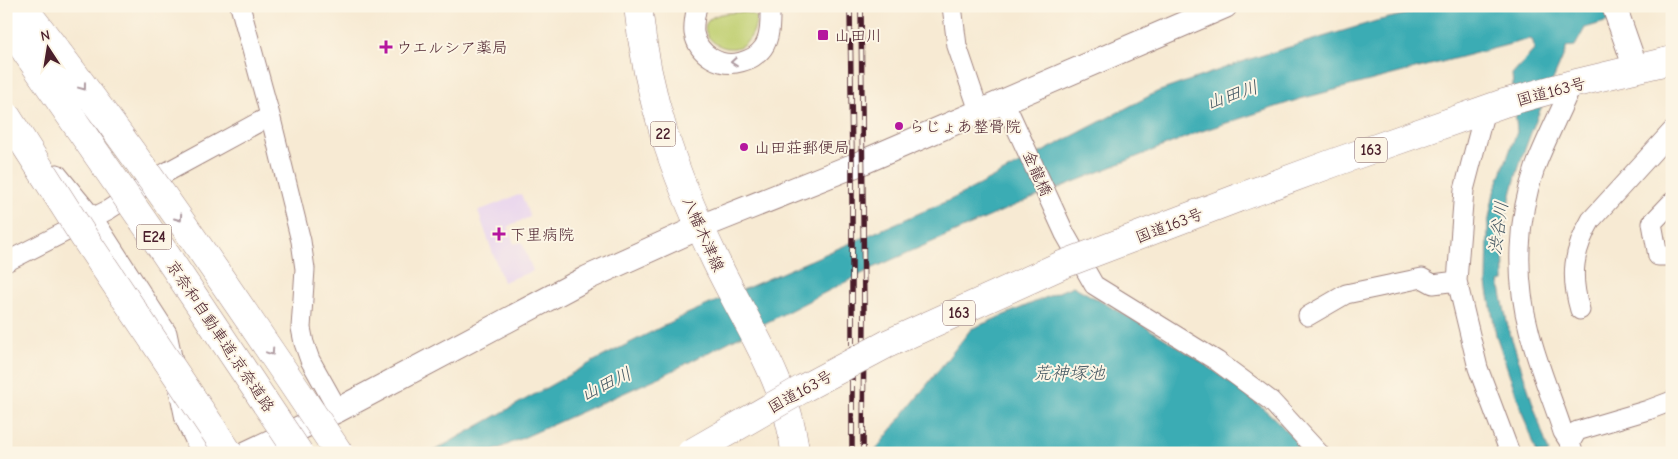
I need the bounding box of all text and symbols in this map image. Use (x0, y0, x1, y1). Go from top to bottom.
north arrow (22, 22, 72, 72)
text: N (39, 27, 52, 45)
place label: 山田川 (834, 27, 882, 45)
marker: 山田川 (816, 28, 830, 42)
place label: ウエルシア薬局 (396, 39, 508, 57)
marker: ウエルシア薬局 (380, 41, 392, 53)
one-way arrow (729, 57, 737, 68)
street label: 国道163号 (1515, 74, 1588, 110)
water label: 山田川 (1203, 77, 1261, 114)
one-way arrow (78, 81, 87, 90)
place label: らじょあ整骨院 (909, 118, 1021, 136)
marker: らじょあ整骨院 (893, 120, 905, 132)
road number: 22 (650, 122, 676, 146)
road number: 163 (1355, 138, 1387, 162)
place label: 山田荘郵便局 (754, 139, 850, 157)
marker: 山田荘郵便局 (738, 141, 750, 153)
street label: 金龍橋 (1019, 148, 1055, 199)
street label: 八幡木津線 (679, 194, 728, 275)
water label: 渋谷川 (1484, 200, 1513, 256)
street label: 国道163号 (1133, 205, 1206, 247)
one-way arrow (173, 212, 182, 221)
road number: E24 (136, 224, 172, 250)
place label: 下里病院 (510, 226, 574, 244)
marker: 下里病院 (492, 227, 506, 241)
street label: 京奈和自動車道;京奈道路 (163, 257, 278, 416)
road number: 163 (943, 300, 975, 326)
one-way arrow (265, 346, 274, 355)
water label: 山田川 (577, 363, 635, 406)
water label: 荒神塚池 (1033, 363, 1106, 384)
street label: 国道163号 (765, 367, 836, 417)

